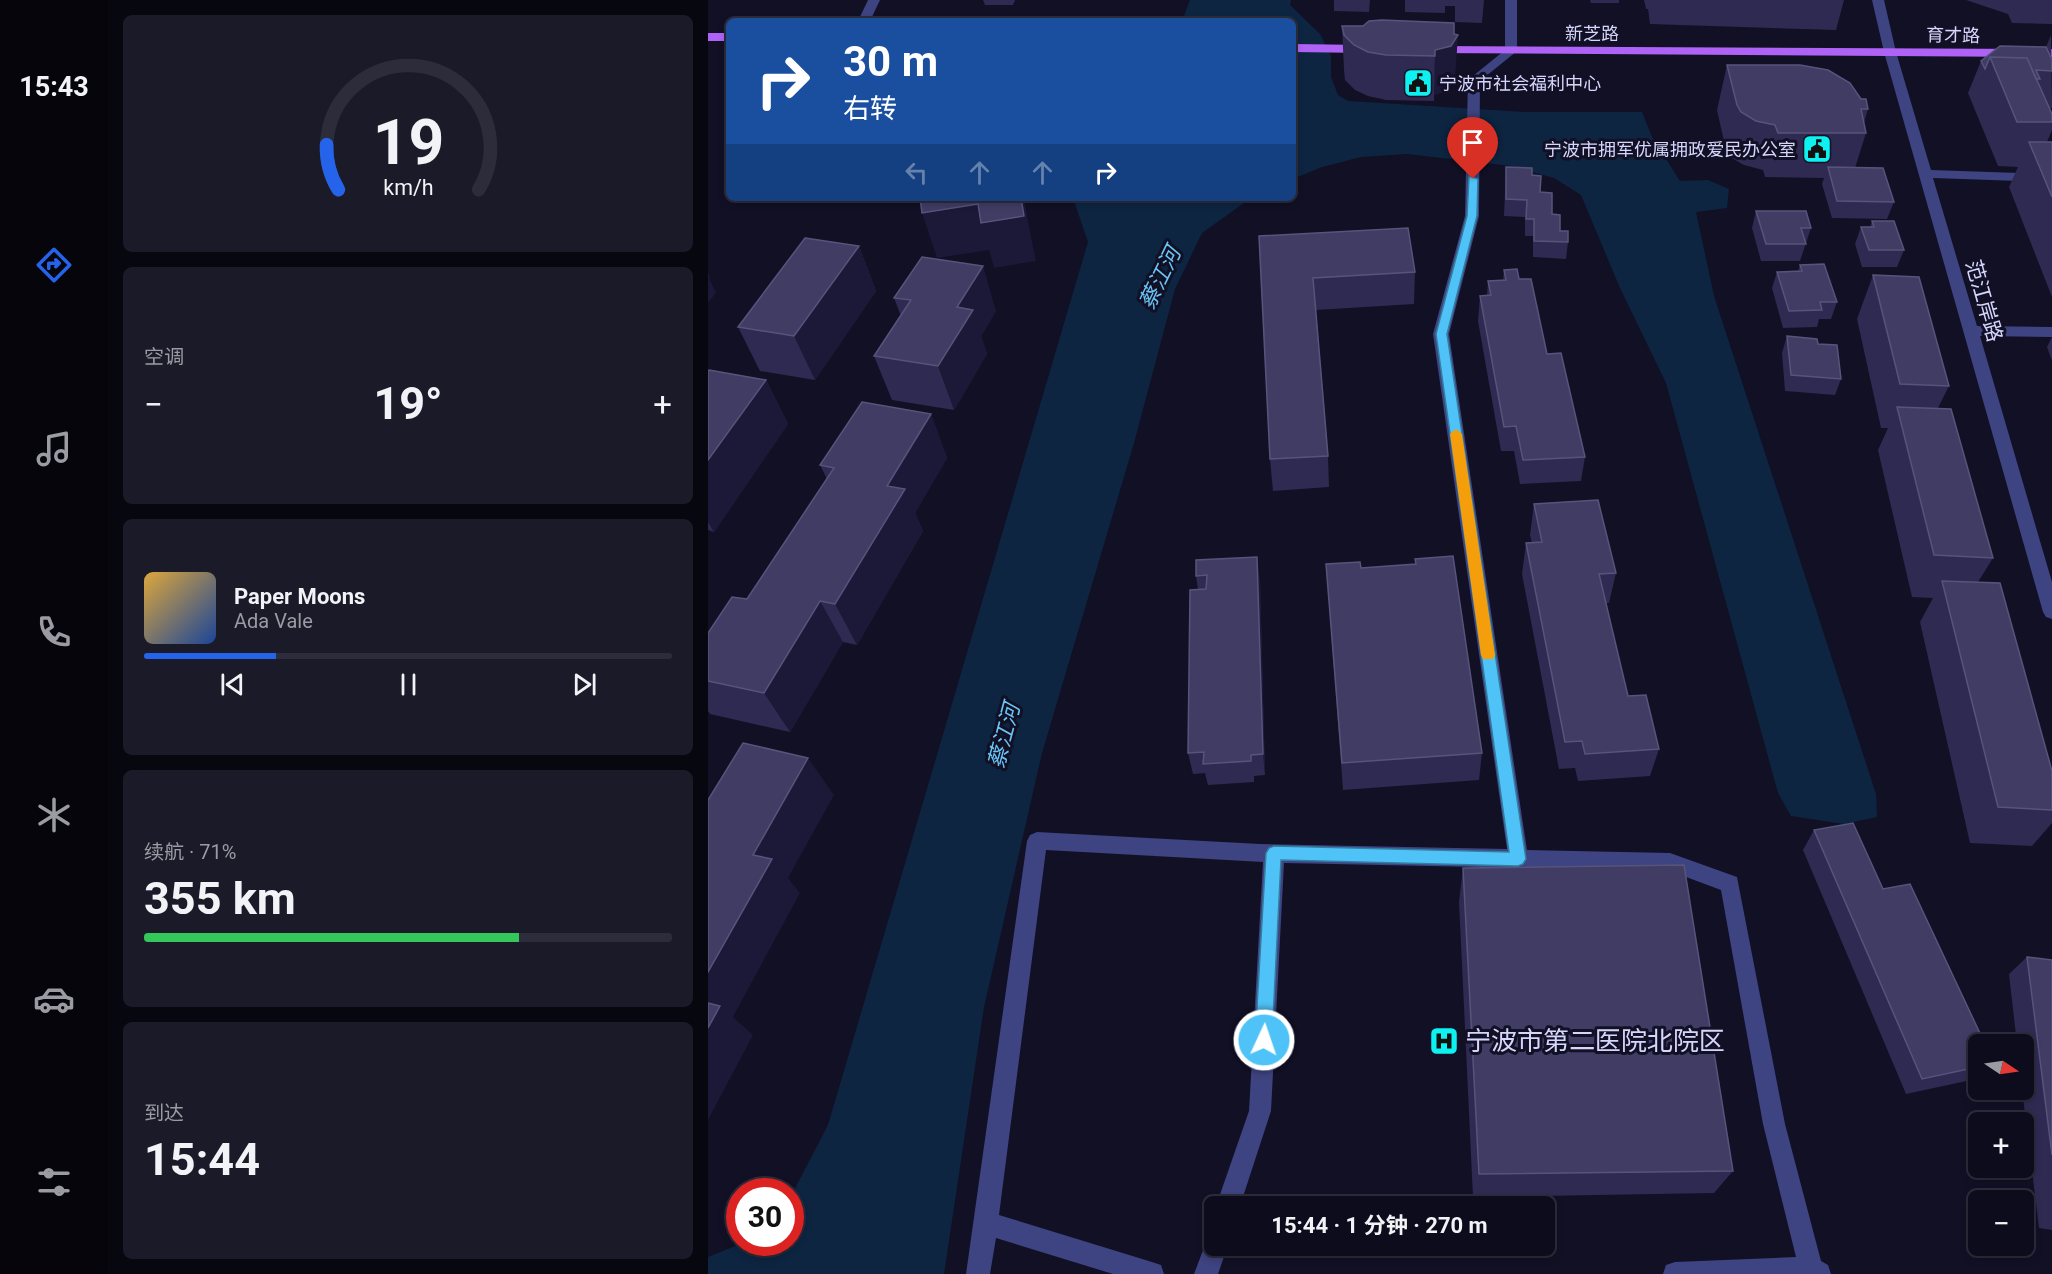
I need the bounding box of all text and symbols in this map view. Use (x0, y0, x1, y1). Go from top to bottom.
street label: 新芝路 (1565, 23, 1619, 44)
street label: 育才路 (1926, 24, 1980, 46)
text: 30 m (843, 37, 938, 86)
icon: right (744, 42, 822, 120)
public building icon: 宁波市社会福利中心 (1402, 67, 1434, 99)
text: 15:43 (19, 71, 89, 103)
place label: 宁波市社会福利中心 (1439, 73, 1601, 94)
text: 右转 (843, 93, 897, 125)
text: 19 (372, 107, 444, 180)
pin (1447, 117, 1498, 179)
icon: arrive (1456, 126, 1489, 159)
public building icon: 宁波市拥军优属拥政爱民办公室 (1801, 133, 1833, 165)
place label: 宁波市拥军优属拥政爱民办公室 (1544, 139, 1796, 160)
icon: left (900, 156, 933, 189)
icon: ahead (963, 156, 996, 189)
icon: ahead (1026, 156, 1059, 189)
icon: right (1089, 156, 1122, 189)
text: km/h (383, 176, 433, 201)
water label: 蔡江河 (1134, 239, 1187, 313)
icon: directions (33, 244, 75, 286)
street label: 范江岸路 (1961, 257, 2007, 345)
text: 空调 (144, 345, 184, 369)
text: 19° (373, 377, 443, 430)
text: − (144, 385, 163, 424)
text: + (653, 385, 672, 424)
icon: music (33, 428, 75, 470)
text: Paper Moons (234, 584, 365, 609)
text: Ada Vale (234, 609, 313, 633)
icon: phone (33, 611, 75, 653)
icon: previous (216, 668, 249, 701)
icon: pause (392, 668, 425, 701)
icon: next (568, 668, 601, 701)
water label: 蔡江河 (983, 697, 1026, 771)
icon: climate (33, 794, 75, 836)
text: 续航 · 71% (144, 840, 236, 864)
text: 355 km (144, 872, 296, 925)
icon: car (33, 978, 75, 1020)
position arrow (1232, 1008, 1296, 1072)
hospital icon: 宁波市第二医院北院区 (1428, 1025, 1460, 1057)
place label: 宁波市第二医院北院区 (1465, 1026, 1725, 1056)
north arrow (1968, 1034, 2034, 1100)
map controls (1968, 1034, 2034, 1256)
text: 到达 (144, 1101, 184, 1125)
button: + (1968, 1112, 2034, 1178)
text: 15:44 (144, 1133, 260, 1186)
icon: filters (33, 1161, 75, 1203)
speed limit sign: 30 (726, 1178, 804, 1256)
button: − (1968, 1190, 2034, 1256)
text: 15:44 · 1 分钟 · 270 m (1271, 1213, 1488, 1238)

